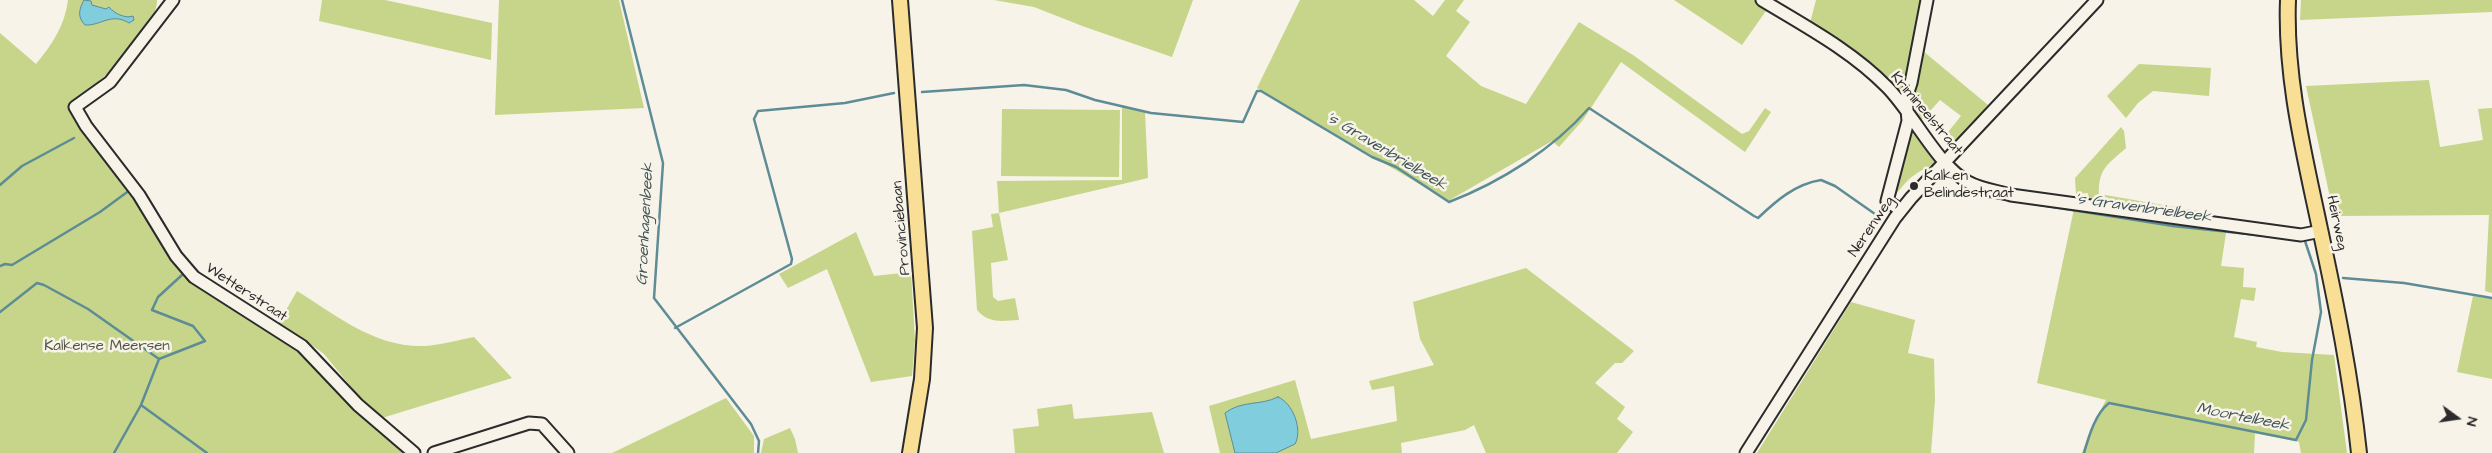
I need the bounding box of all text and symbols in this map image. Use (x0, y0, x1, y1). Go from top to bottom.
street label: Krimineelstraat (1886, 69, 1966, 159)
water label: 's Gravenbrielbeek (1322, 108, 1450, 196)
water label: Groenhagenbeek (633, 162, 659, 286)
place label: Kalken Belindestraat (1924, 168, 2014, 203)
street label: Provinciebaan (889, 180, 915, 276)
marker: Kalken Belindestraat (1908, 180, 1920, 192)
water label: 's Gravenbrielbeek (2074, 190, 2212, 228)
street label: Nerenweg (1845, 193, 1899, 261)
street label: Heirweg (2321, 194, 2351, 252)
street label: Wetterstraat (202, 260, 290, 326)
park label: Kalkense Meersen (44, 338, 170, 356)
north arrow (2432, 393, 2482, 443)
water label: Moortelbeek (2195, 400, 2291, 436)
text: N (2461, 415, 2482, 428)

